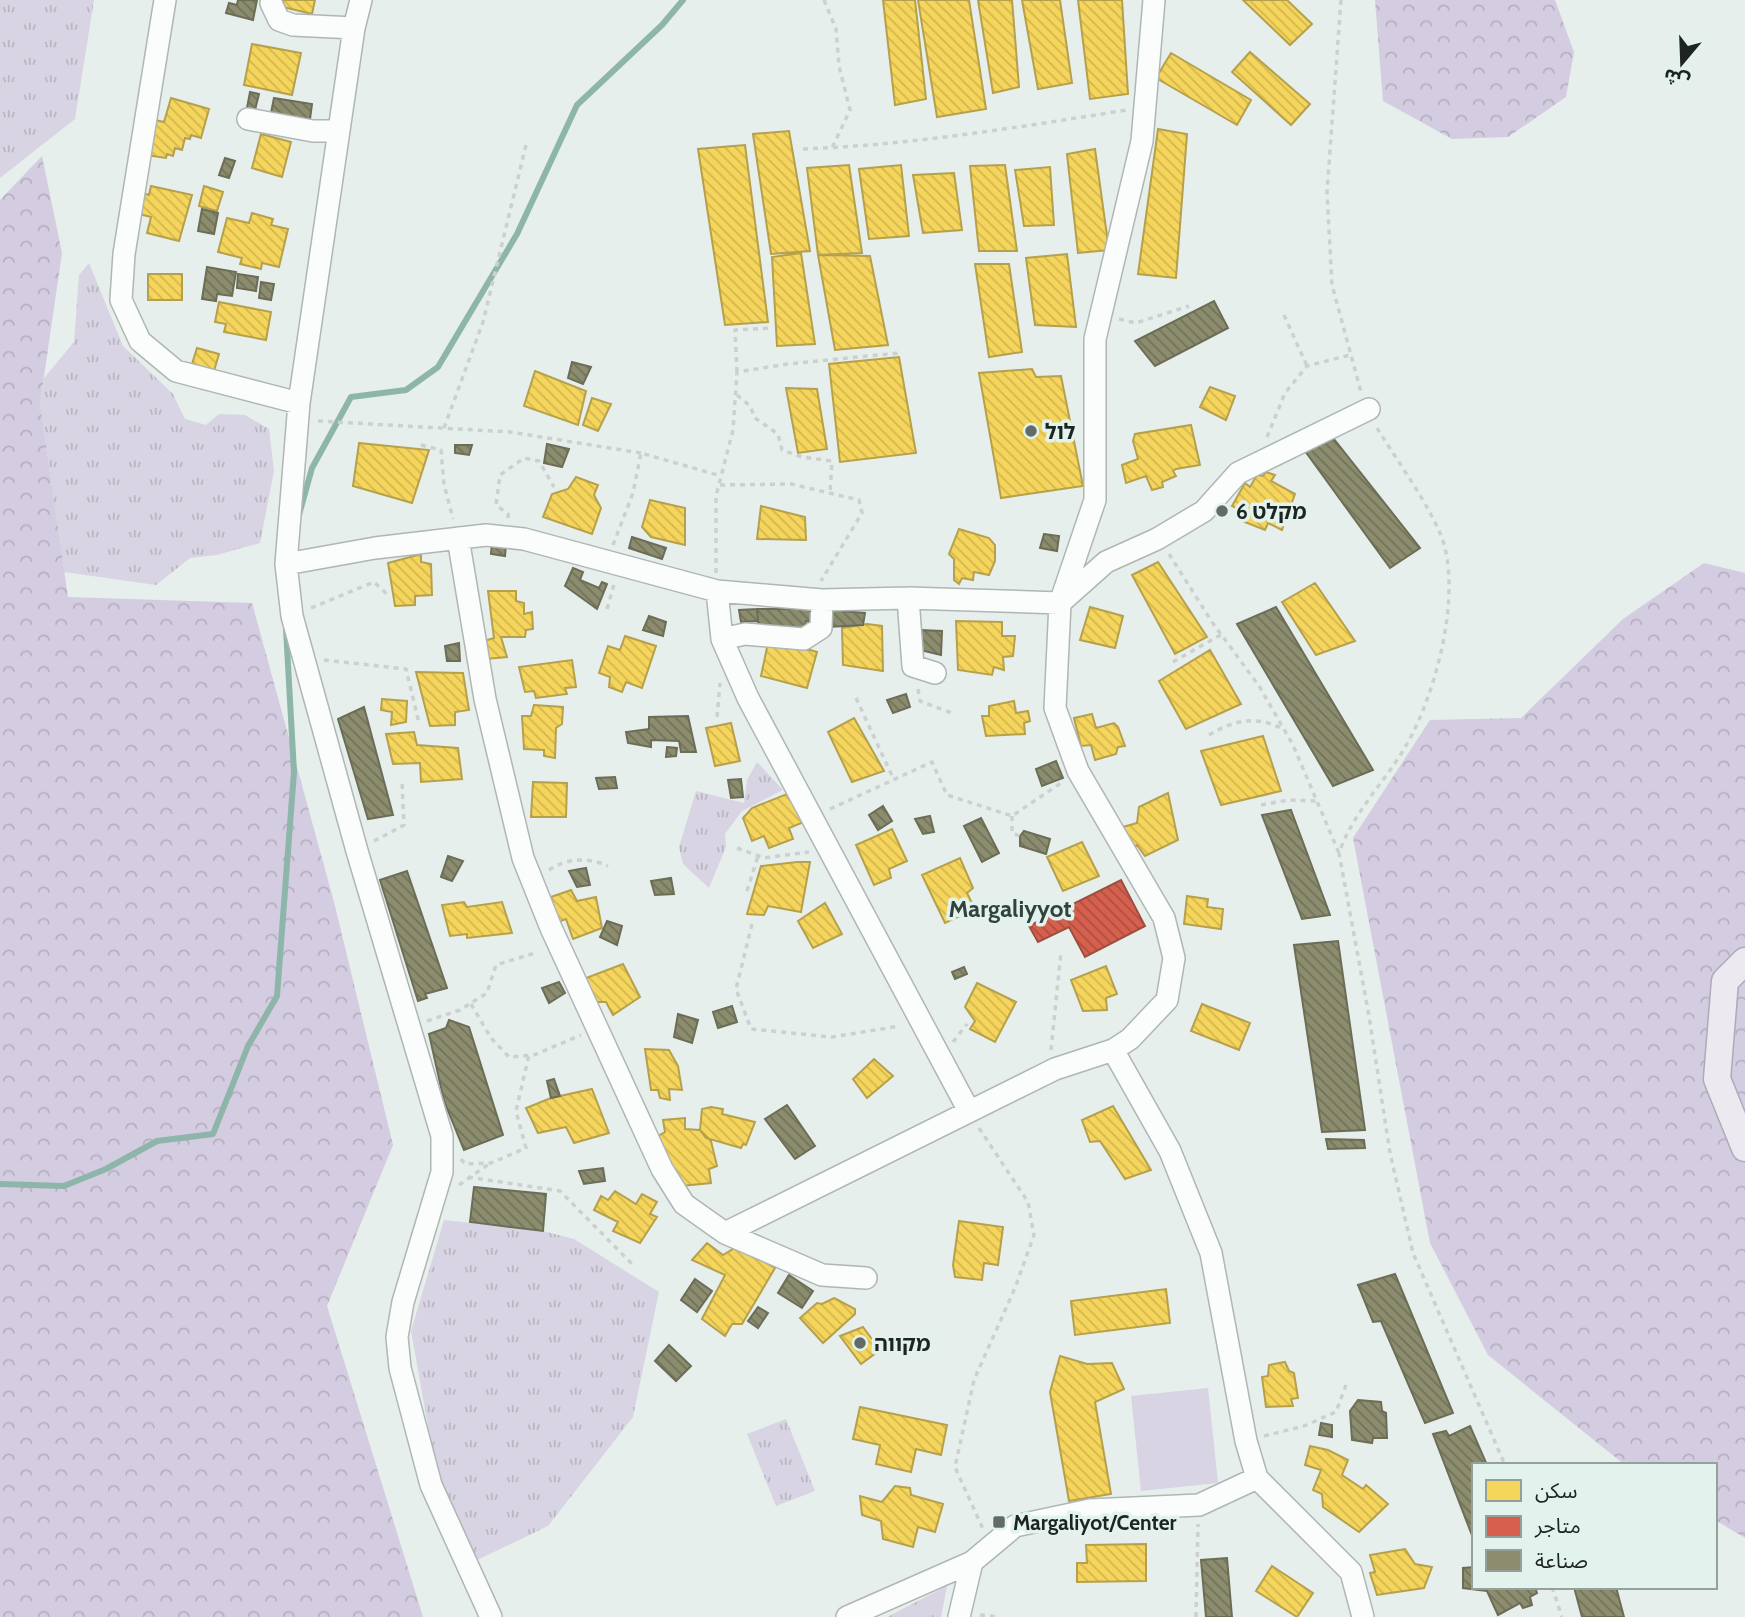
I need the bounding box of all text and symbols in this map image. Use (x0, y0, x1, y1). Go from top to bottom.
north arrow (1647, 28, 1717, 98)
text: ش (1661, 63, 1693, 94)
place label: לול (1045, 419, 1076, 444)
marker: לול (1023, 423, 1039, 439)
place label: מקלט 6 (1236, 499, 1307, 524)
marker: מקלט 6 (1214, 503, 1230, 519)
district label: Margaliyyot (949, 894, 1071, 923)
place label: מקווה (874, 1331, 931, 1356)
marker: מקווה (852, 1335, 868, 1351)
legend (1472, 1463, 1717, 1589)
text: سكن (1535, 1478, 1577, 1503)
place label: Margaliyot/Center (1013, 1510, 1177, 1535)
text: متاجر (1534, 1513, 1581, 1538)
marker: Margaliyot/Center (991, 1514, 1007, 1530)
text: صناعة (1535, 1548, 1588, 1573)

